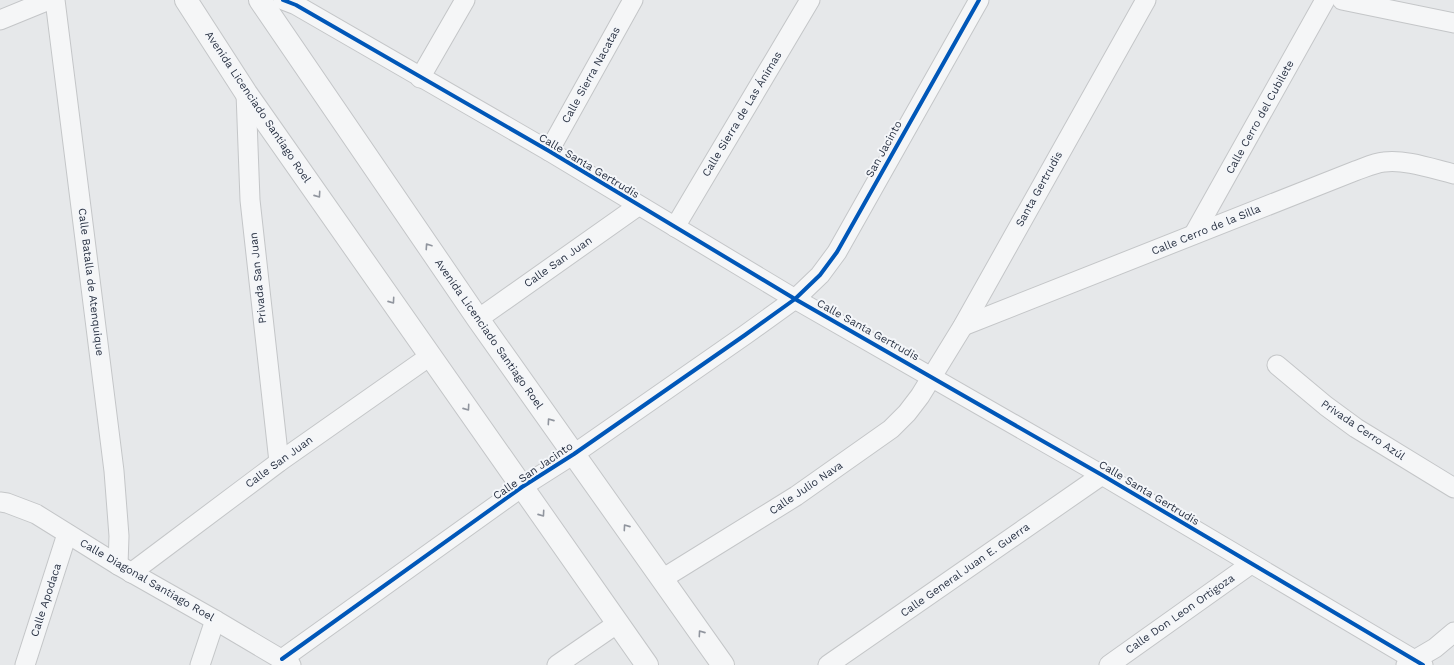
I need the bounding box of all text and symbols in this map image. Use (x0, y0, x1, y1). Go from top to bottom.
street label: Calle Sierra Nacatas (559, 24, 623, 126)
street label: Avenida Licenciado Santiago Roel (202, 29, 314, 186)
street label: Calle Sierra de Las Ánimas (699, 48, 785, 179)
street label: Calle Cerro del Cubilete (1223, 58, 1297, 176)
street label: San Jacinto (863, 118, 905, 180)
street label: Calle Santa Gertrudis (536, 131, 642, 201)
street label: Santa Gertrudis (1013, 149, 1065, 229)
one-way arrow (313, 191, 321, 198)
street label: Calle Cerro de la Silla (1149, 202, 1263, 258)
street label: Calle Batalla de Atenquique (75, 207, 107, 357)
street label: Privada San Juan (247, 232, 269, 324)
street label: Calle San Juan (521, 234, 595, 290)
one-way arrow (426, 243, 433, 250)
street label: Avenida Licenciado Santiago Roel (432, 257, 546, 412)
street label: Calle Santa Gertrudis (815, 296, 922, 364)
one-way arrow (387, 297, 394, 304)
street label: Privada Cerro Azúl (1319, 397, 1408, 463)
one-way arrow (462, 403, 469, 410)
one-way arrow (547, 418, 555, 425)
street label: Calle San Juan (243, 433, 315, 491)
street label: Calle San Jacinto (491, 440, 575, 502)
street label: Calle Santa Gertrudis (1096, 458, 1202, 528)
street label: Calle Julio Nava (767, 459, 845, 517)
one-way arrow (537, 510, 545, 517)
street label: Calle General Juan E. Guerra (898, 520, 1032, 620)
one-way arrow (623, 524, 631, 531)
street label: Calle Diagonal Santiago Roel (77, 536, 217, 624)
street label: Calle Apodaca (28, 562, 64, 638)
street label: Calle Don Leon Ortigoza (1123, 571, 1237, 657)
one-way arrow (698, 630, 706, 637)

